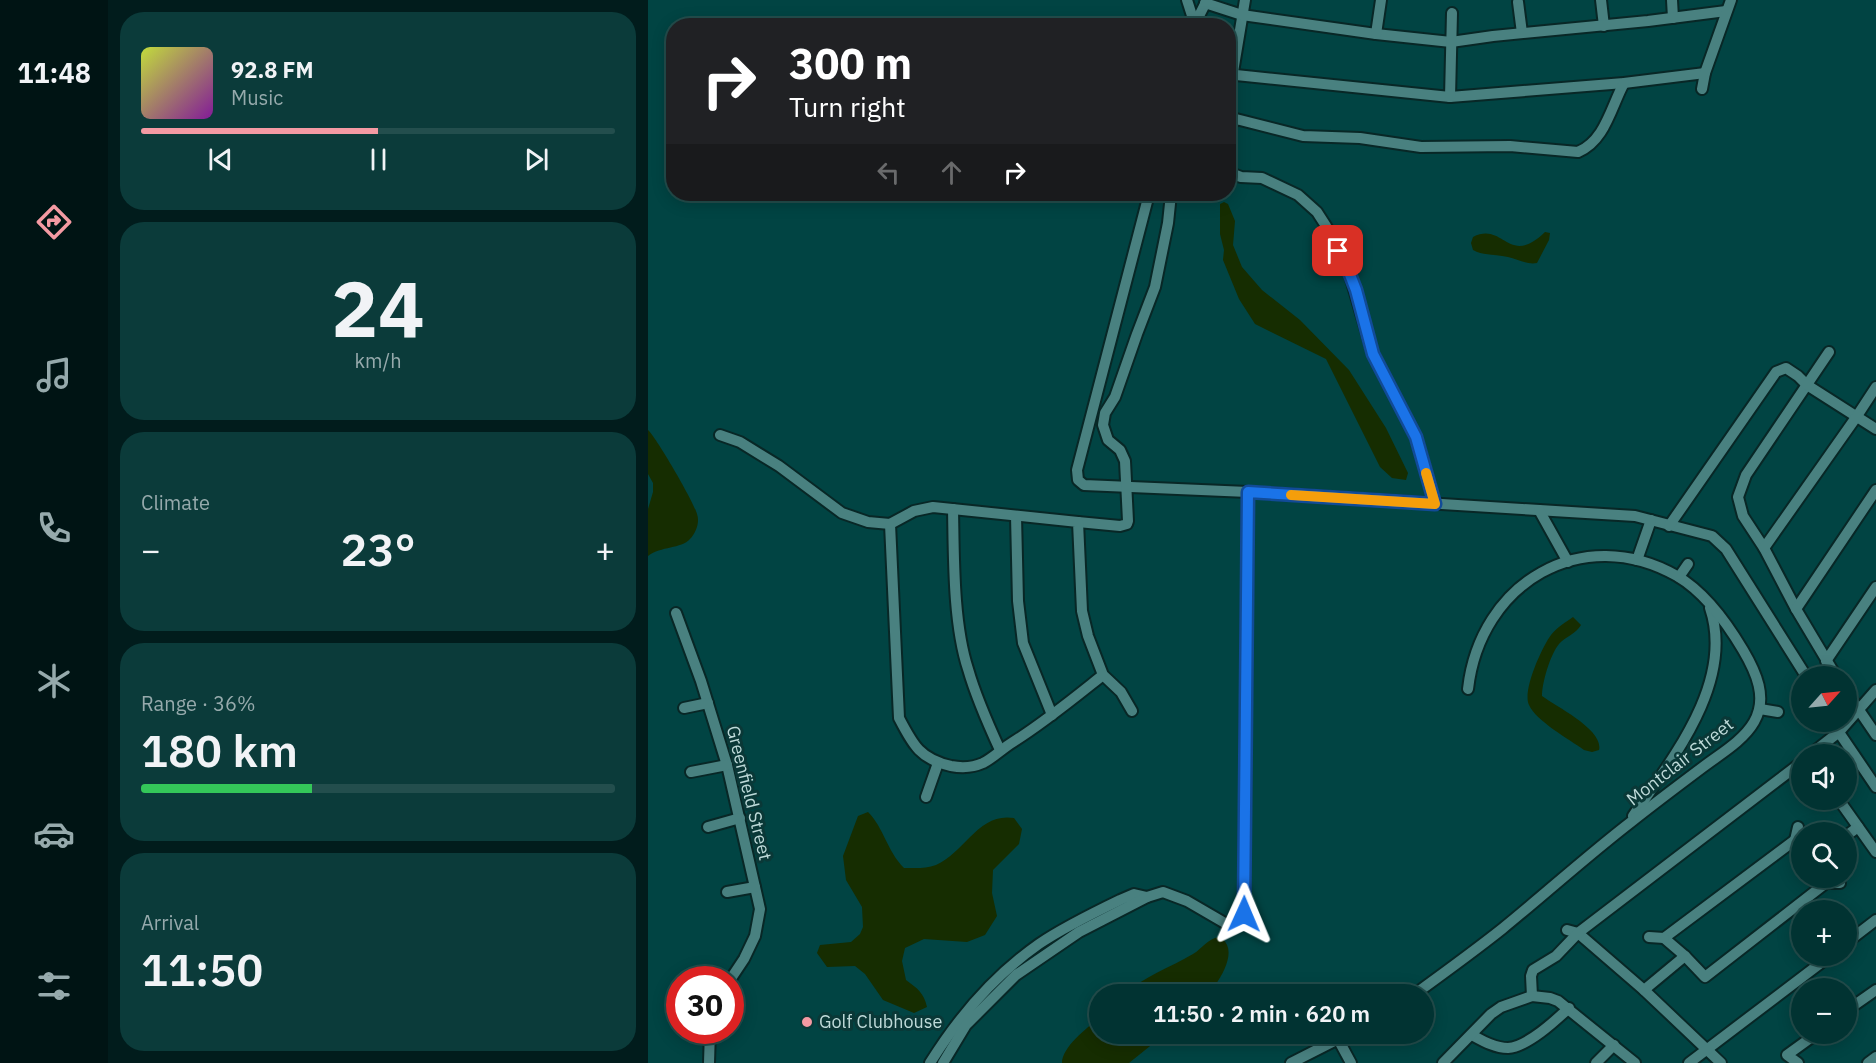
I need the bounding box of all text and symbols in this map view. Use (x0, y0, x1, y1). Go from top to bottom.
text: 300 m (789, 36, 912, 91)
icon: right (690, 42, 768, 120)
text: 11:48 (17, 55, 91, 90)
text: 92.8 FM (231, 55, 314, 84)
text: Music (231, 84, 283, 111)
text: Turn right (789, 89, 906, 124)
icon: previous (204, 143, 237, 176)
icon: pause (362, 143, 395, 176)
icon: next (520, 143, 553, 176)
icon: left (872, 156, 905, 189)
icon: ahead (935, 156, 968, 189)
icon: right (998, 156, 1031, 189)
icon: directions (33, 201, 75, 243)
pin (1312, 225, 1363, 276)
icon: arrive (1321, 234, 1354, 267)
text: 24 (331, 257, 425, 358)
text: km/h (354, 347, 402, 374)
icon: music (33, 354, 75, 396)
text: Climate (141, 489, 210, 516)
icon: phone (33, 507, 75, 549)
text: 23° (340, 520, 416, 578)
text: − (141, 528, 161, 571)
text: + (595, 528, 615, 571)
icon: climate (33, 660, 75, 702)
north arrow (1791, 666, 1857, 732)
map controls (1791, 666, 1857, 1044)
text: Range · 36% (141, 690, 256, 717)
street label: Montclair Street (1622, 713, 1738, 811)
text: 180 km (141, 721, 298, 779)
street label: Greenfield Street (722, 723, 777, 863)
button: sound (1791, 744, 1857, 810)
icon: car (33, 813, 75, 855)
button: search (1791, 822, 1857, 888)
position arrow (1212, 882, 1276, 946)
button: + (1791, 900, 1857, 966)
text: Arrival (141, 909, 199, 936)
text: 11:50 (141, 940, 263, 998)
icon: filters (33, 965, 75, 1007)
speed limit sign: 30 (666, 966, 744, 1044)
button: − (1791, 978, 1857, 1044)
text: 11:50 · 2 min · 620 m (1153, 999, 1370, 1028)
place label: Golf Clubhouse (819, 1010, 943, 1033)
marker: Golf Clubhouse (800, 1015, 814, 1029)

